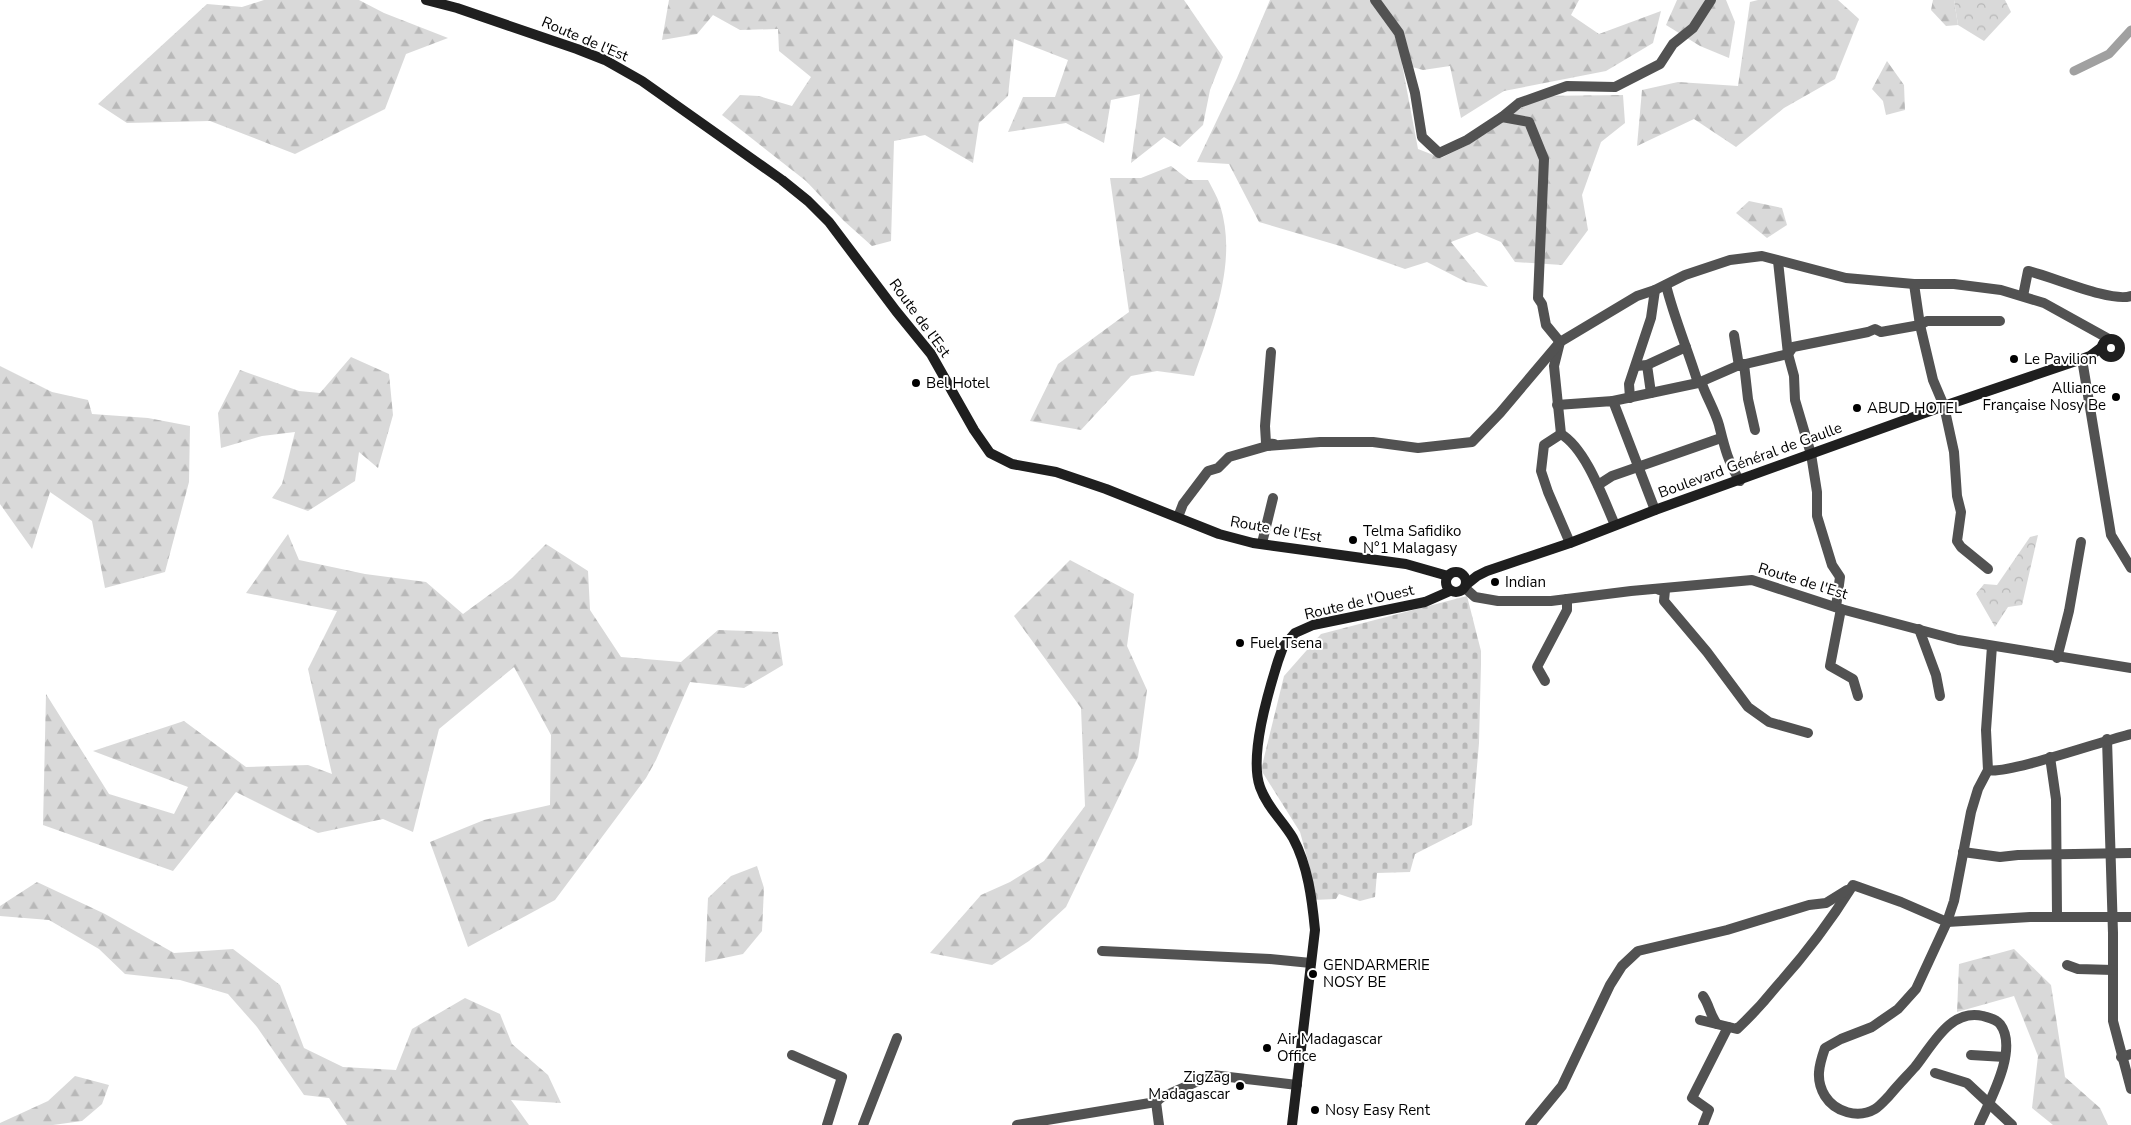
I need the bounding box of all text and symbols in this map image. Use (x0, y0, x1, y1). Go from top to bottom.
street label: Route de l'Est (539, 12, 632, 67)
street label: Route de l'Est (885, 275, 956, 362)
place label: Le Pavilion (2024, 349, 2097, 369)
marker: Le Pavilion (2008, 353, 2020, 365)
place label: Bel Hotel (926, 373, 990, 393)
marker: Bel Hotel (910, 377, 922, 389)
place label: Alliance Française Nosy Be (1983, 378, 2106, 415)
marker: Alliance Française Nosy Be (2110, 391, 2122, 403)
place label: ABUD HOTEL (1867, 398, 1962, 418)
marker: ABUD HOTEL (1851, 402, 1863, 414)
street label: Boulevard Général de Gaulle (1655, 417, 1845, 503)
street label: Route de l'Est (1229, 511, 1324, 547)
place label: Telma Safidiko N°1 Malagasy (1363, 521, 1461, 558)
marker: Telma Safidiko N°1 Malagasy (1347, 534, 1359, 546)
street label: Route de l'Est (1756, 558, 1851, 604)
place label: Indian (1505, 572, 1546, 592)
marker: Indian (1489, 576, 1501, 588)
street label: Route de l'Ouest (1302, 580, 1416, 624)
place label: Fuel Tsena (1250, 633, 1322, 653)
marker: Fuel Tsena (1234, 637, 1246, 649)
place label: GENDARMERIE NOSY BE (1323, 955, 1430, 992)
marker: GENDARMERIE NOSY BE (1307, 968, 1319, 980)
place label: Air Madagascar Office (1277, 1029, 1383, 1066)
marker: Air Madagascar Office (1261, 1042, 1273, 1054)
place label: ZigZag Madagascar (1148, 1067, 1231, 1104)
marker: ZigZag Madagascar (1234, 1080, 1246, 1092)
place label: Nosy Easy Rent (1325, 1100, 1431, 1120)
marker: Nosy Easy Rent (1309, 1104, 1321, 1116)

